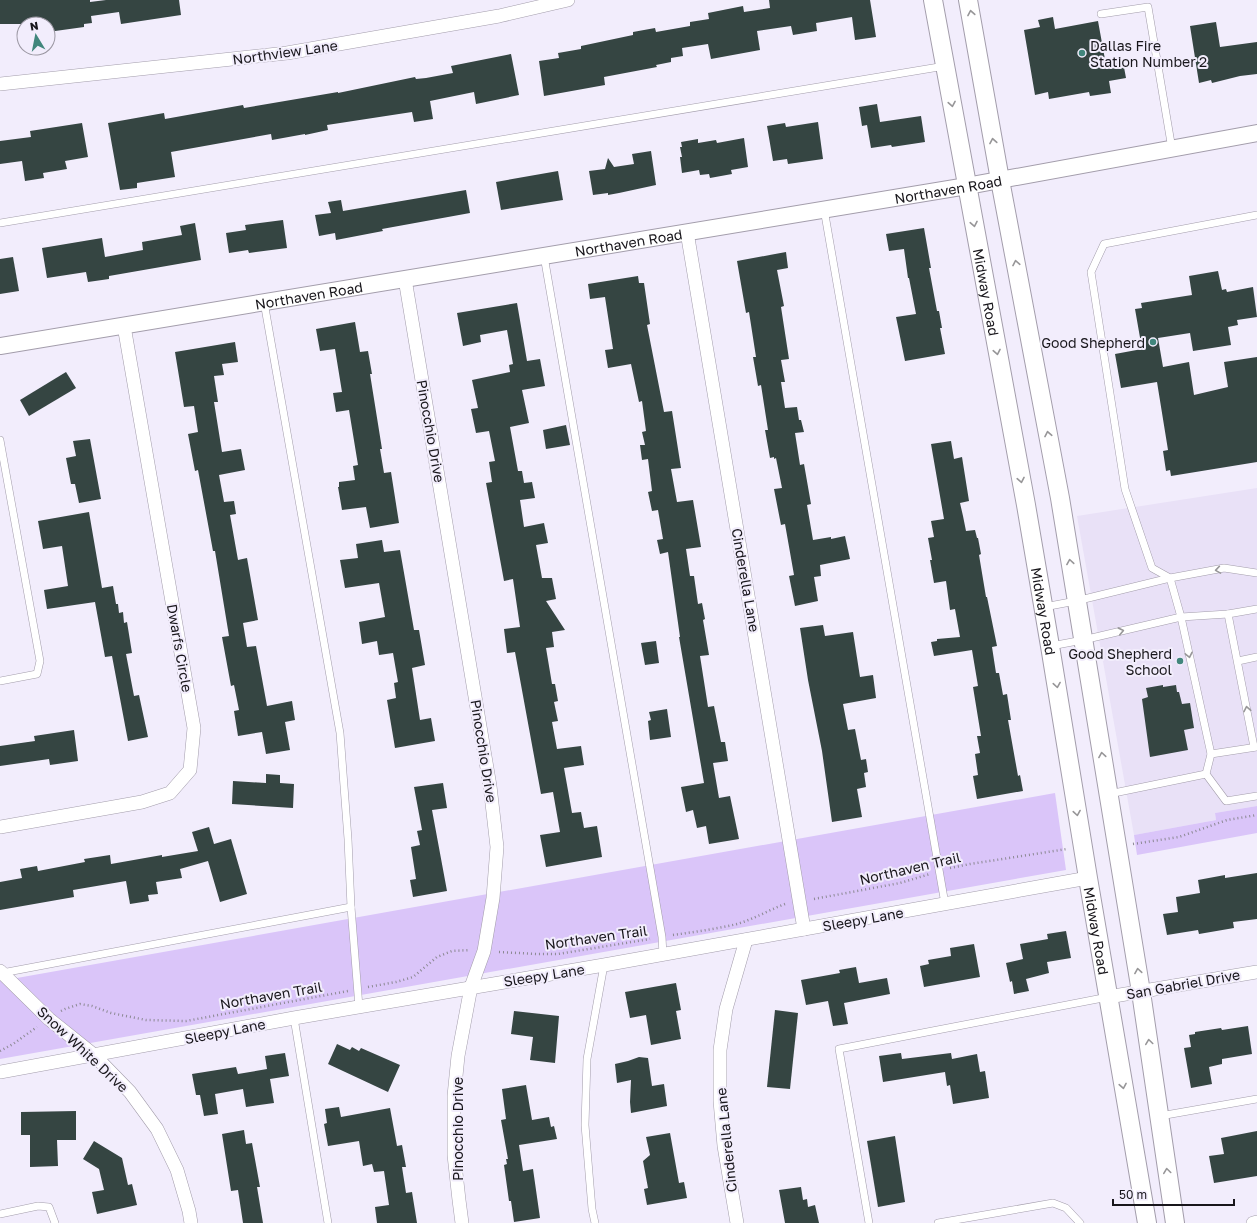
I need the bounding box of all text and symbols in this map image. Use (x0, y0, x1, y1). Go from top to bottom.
one-way arrow (967, 10, 976, 16)
north arrow (16, 16, 56, 56)
text: N (29, 19, 39, 33)
street label: Northview Lane (231, 36, 339, 68)
place label: Dallas Fire Station Number 2 (1090, 37, 1207, 70)
marker: Dallas Fire Station Number 2 (1077, 48, 1087, 58)
one-way arrow (947, 101, 956, 107)
one-way arrow (990, 138, 998, 144)
street label: Northaven Road (893, 171, 1003, 206)
one-way arrow (969, 221, 977, 227)
street label: Northaven Road (573, 225, 684, 259)
street label: Midway Road (970, 247, 1003, 337)
one-way arrow (1012, 260, 1021, 266)
street label: Northaven Road (254, 278, 364, 312)
place label: Good Shepherd (1041, 334, 1145, 351)
marker: Good Shepherd (1148, 337, 1158, 347)
one-way arrow (993, 349, 1001, 355)
street label: Pinocchio Drive (414, 378, 448, 484)
one-way arrow (1044, 431, 1052, 437)
one-way arrow (1016, 477, 1025, 483)
street label: Cinderella Lane (728, 527, 764, 633)
one-way arrow (1066, 559, 1075, 565)
one-way arrow (1215, 565, 1222, 574)
street label: Midway Road (1028, 566, 1060, 656)
street label: Dwarfs Circle (164, 603, 196, 693)
one-way arrow (1118, 628, 1124, 636)
place label: Good Shepherd School (1068, 645, 1172, 678)
one-way arrow (1185, 652, 1193, 658)
marker: Good Shepherd School (1175, 656, 1185, 666)
one-way arrow (1052, 682, 1060, 688)
street label: Pinocchio Drive (467, 698, 501, 804)
one-way arrow (1243, 706, 1252, 712)
one-way arrow (1098, 752, 1107, 759)
one-way arrow (1073, 810, 1081, 816)
street label: Northaven Trail (858, 848, 962, 888)
street label: Midway Road (1081, 885, 1113, 976)
street label: Sleepy Lane (821, 904, 905, 934)
street label: Northaven Trail (544, 921, 648, 953)
street label: Sleepy Lane (502, 960, 586, 990)
street label: San Gabriel Drive (1125, 966, 1241, 1002)
one-way arrow (1134, 968, 1143, 974)
street label: Northaven Trail (219, 978, 323, 1012)
street label: Snow White Drive (34, 1002, 132, 1096)
street label: Sleepy Lane (183, 1015, 267, 1047)
one-way arrow (1145, 1039, 1154, 1045)
street label: Pinocchio Drive (449, 1077, 466, 1181)
one-way arrow (1119, 1083, 1127, 1089)
street label: Cinderella Lane (712, 1087, 740, 1193)
one-way arrow (1163, 1167, 1172, 1174)
scale bar (1113, 1181, 1234, 1207)
text: 50 m (1119, 1187, 1147, 1202)

